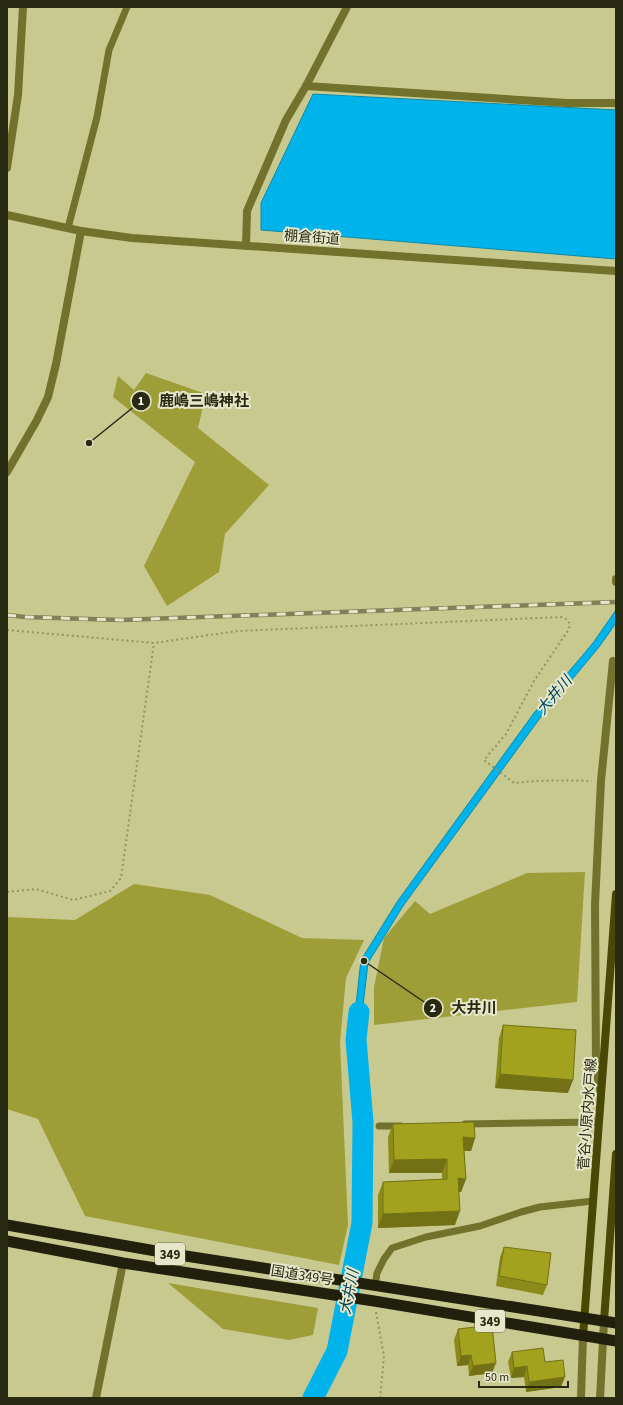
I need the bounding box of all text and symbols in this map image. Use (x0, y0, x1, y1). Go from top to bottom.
street label: 棚倉街道 (283, 226, 341, 250)
callout: 鹿嶋三嶋神社 (131, 388, 257, 415)
text: 鹿嶋三嶋神社 (159, 391, 249, 412)
text: 1 (138, 393, 144, 410)
water label: 大井川 (532, 670, 578, 719)
callout: 大井川 (423, 995, 504, 1022)
text: 大井川 (451, 998, 497, 1019)
text: 2 (430, 1000, 436, 1017)
street label: 菅谷小原内水戸線 (574, 1058, 602, 1171)
road number: 349 (155, 1243, 185, 1265)
street label: 国道349号 (269, 1261, 334, 1291)
water label: 大井川 (335, 1266, 364, 1316)
road number: 349 (475, 1310, 505, 1332)
scale bar (479, 1363, 568, 1389)
text: 50 m (485, 1369, 509, 1386)

